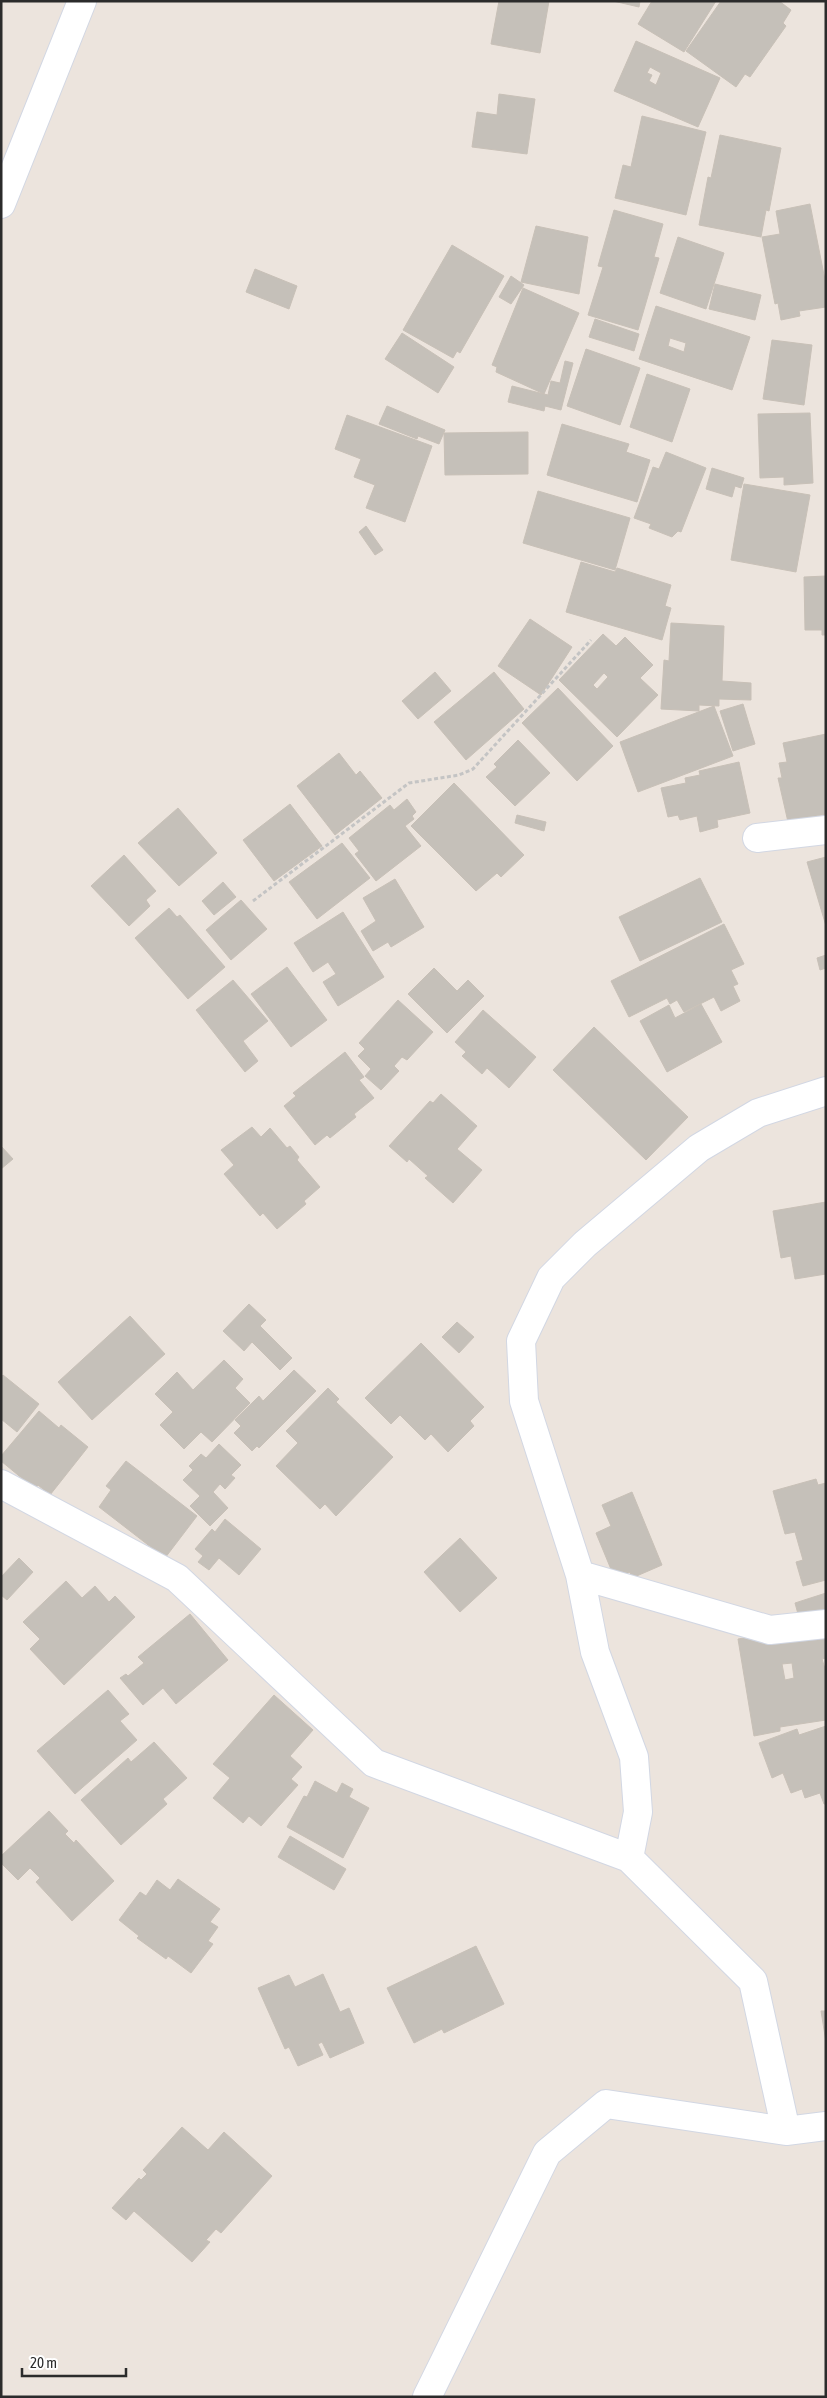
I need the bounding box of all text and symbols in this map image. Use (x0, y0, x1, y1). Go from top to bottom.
scale bar (22, 2346, 126, 2378)
text: 20 m (30, 2354, 57, 2371)

